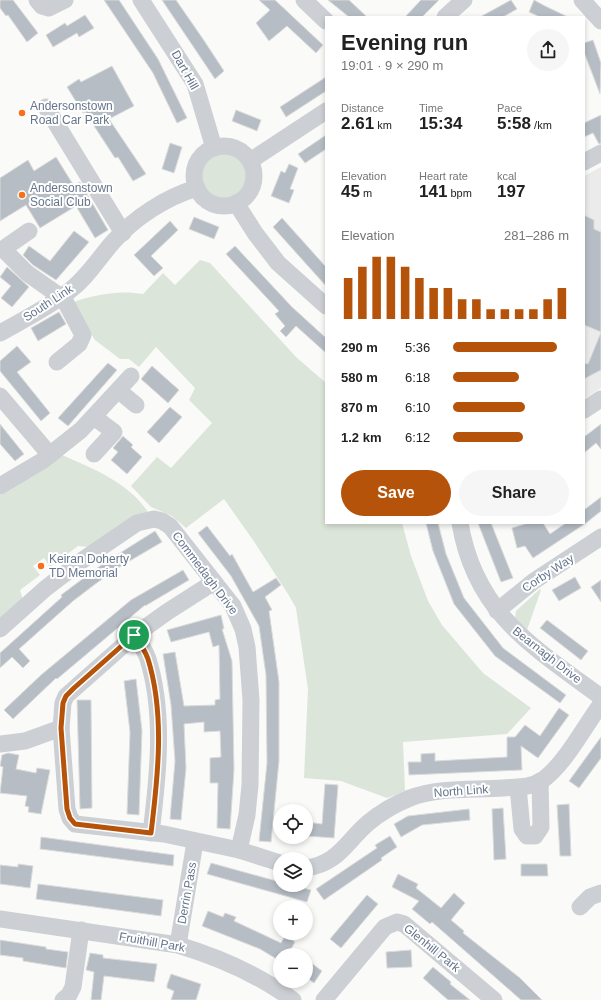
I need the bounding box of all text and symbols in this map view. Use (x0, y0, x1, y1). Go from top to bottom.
button: share (527, 29, 569, 71)
text: Evening run (341, 30, 468, 55)
street label: Dart Hill (169, 48, 201, 92)
text: 19:01 · 9 × 290 m (341, 58, 443, 73)
place label: Andersonstown Road Car Park (30, 99, 113, 127)
text: Distance (341, 102, 384, 114)
text: Time (419, 102, 443, 114)
text: Pace (497, 102, 522, 114)
marker: Andersonstown Road Car Park (17, 108, 27, 118)
text: 2.61 (341, 114, 374, 133)
text: 15:34 (419, 114, 462, 133)
text: 5:58 (497, 114, 531, 133)
text: km (374, 119, 392, 131)
text: /km (531, 119, 552, 131)
text: Elevation (341, 170, 386, 182)
text: Heart rate (419, 170, 468, 182)
text: kcal (497, 170, 517, 182)
place label: Andersonstown Social Club (30, 181, 113, 209)
text: 45 (341, 182, 360, 201)
text: 141 (419, 182, 447, 201)
text: 197 (497, 182, 525, 201)
text: m (360, 187, 372, 199)
text: bpm (447, 187, 472, 199)
marker: Andersonstown Social Club (17, 190, 27, 200)
text: Elevation (341, 228, 394, 243)
text: 281–286 m (504, 228, 569, 243)
street label: South Link (20, 281, 76, 324)
text: 290 m (341, 340, 378, 355)
text: 5:36 (405, 340, 430, 355)
text: 580 m (341, 370, 378, 385)
text: 6:18 (405, 370, 430, 385)
text: 870 m (341, 400, 378, 415)
text: 6:10 (405, 400, 430, 415)
text: 1.2 km (341, 430, 381, 445)
text: 6:12 (405, 430, 430, 445)
button: Save (341, 470, 451, 516)
button: Share (459, 470, 569, 516)
street label: Commedagh Drive (169, 529, 241, 617)
street label: Corby Way (519, 551, 577, 595)
place label: Keiran Doherty TD Memorial (49, 552, 129, 580)
marker: Keiran Doherty TD Memorial (36, 561, 46, 571)
pin (117, 618, 151, 652)
icon: arrive (123, 624, 145, 646)
street label: Bearnagh Drive (510, 624, 584, 686)
street label: North Link (433, 782, 490, 800)
map controls (273, 804, 313, 988)
button: locate (273, 804, 313, 844)
button: layers (273, 852, 313, 892)
street label: Derrin Pass (175, 861, 199, 925)
button: + (273, 900, 313, 940)
street label: Glenhill Park (401, 921, 464, 975)
street label: Fruithill Park (118, 929, 187, 955)
button: − (273, 948, 313, 988)

